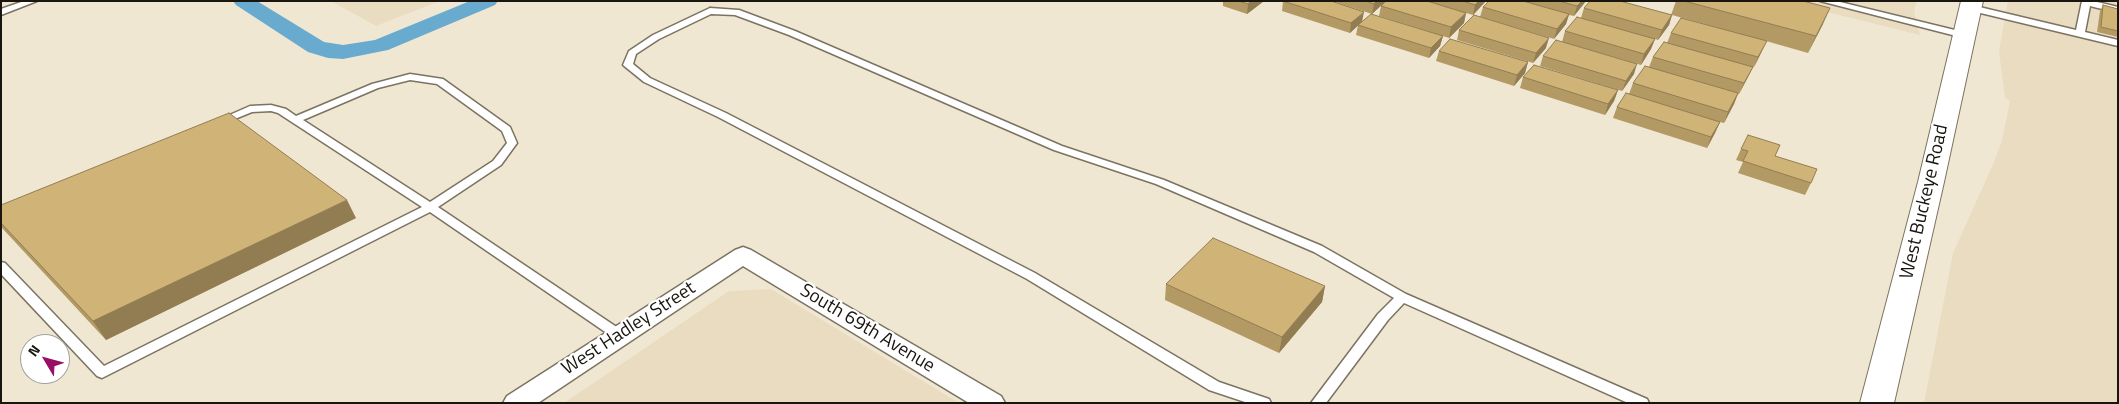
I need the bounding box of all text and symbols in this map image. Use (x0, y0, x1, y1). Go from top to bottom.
street label: West Buckeye Road (1896, 122, 1954, 282)
street label: West Hadley Street (558, 277, 700, 381)
street label: South 69th Avenue (795, 280, 939, 378)
north arrow (20, 334, 70, 384)
text: N (22, 340, 45, 360)

